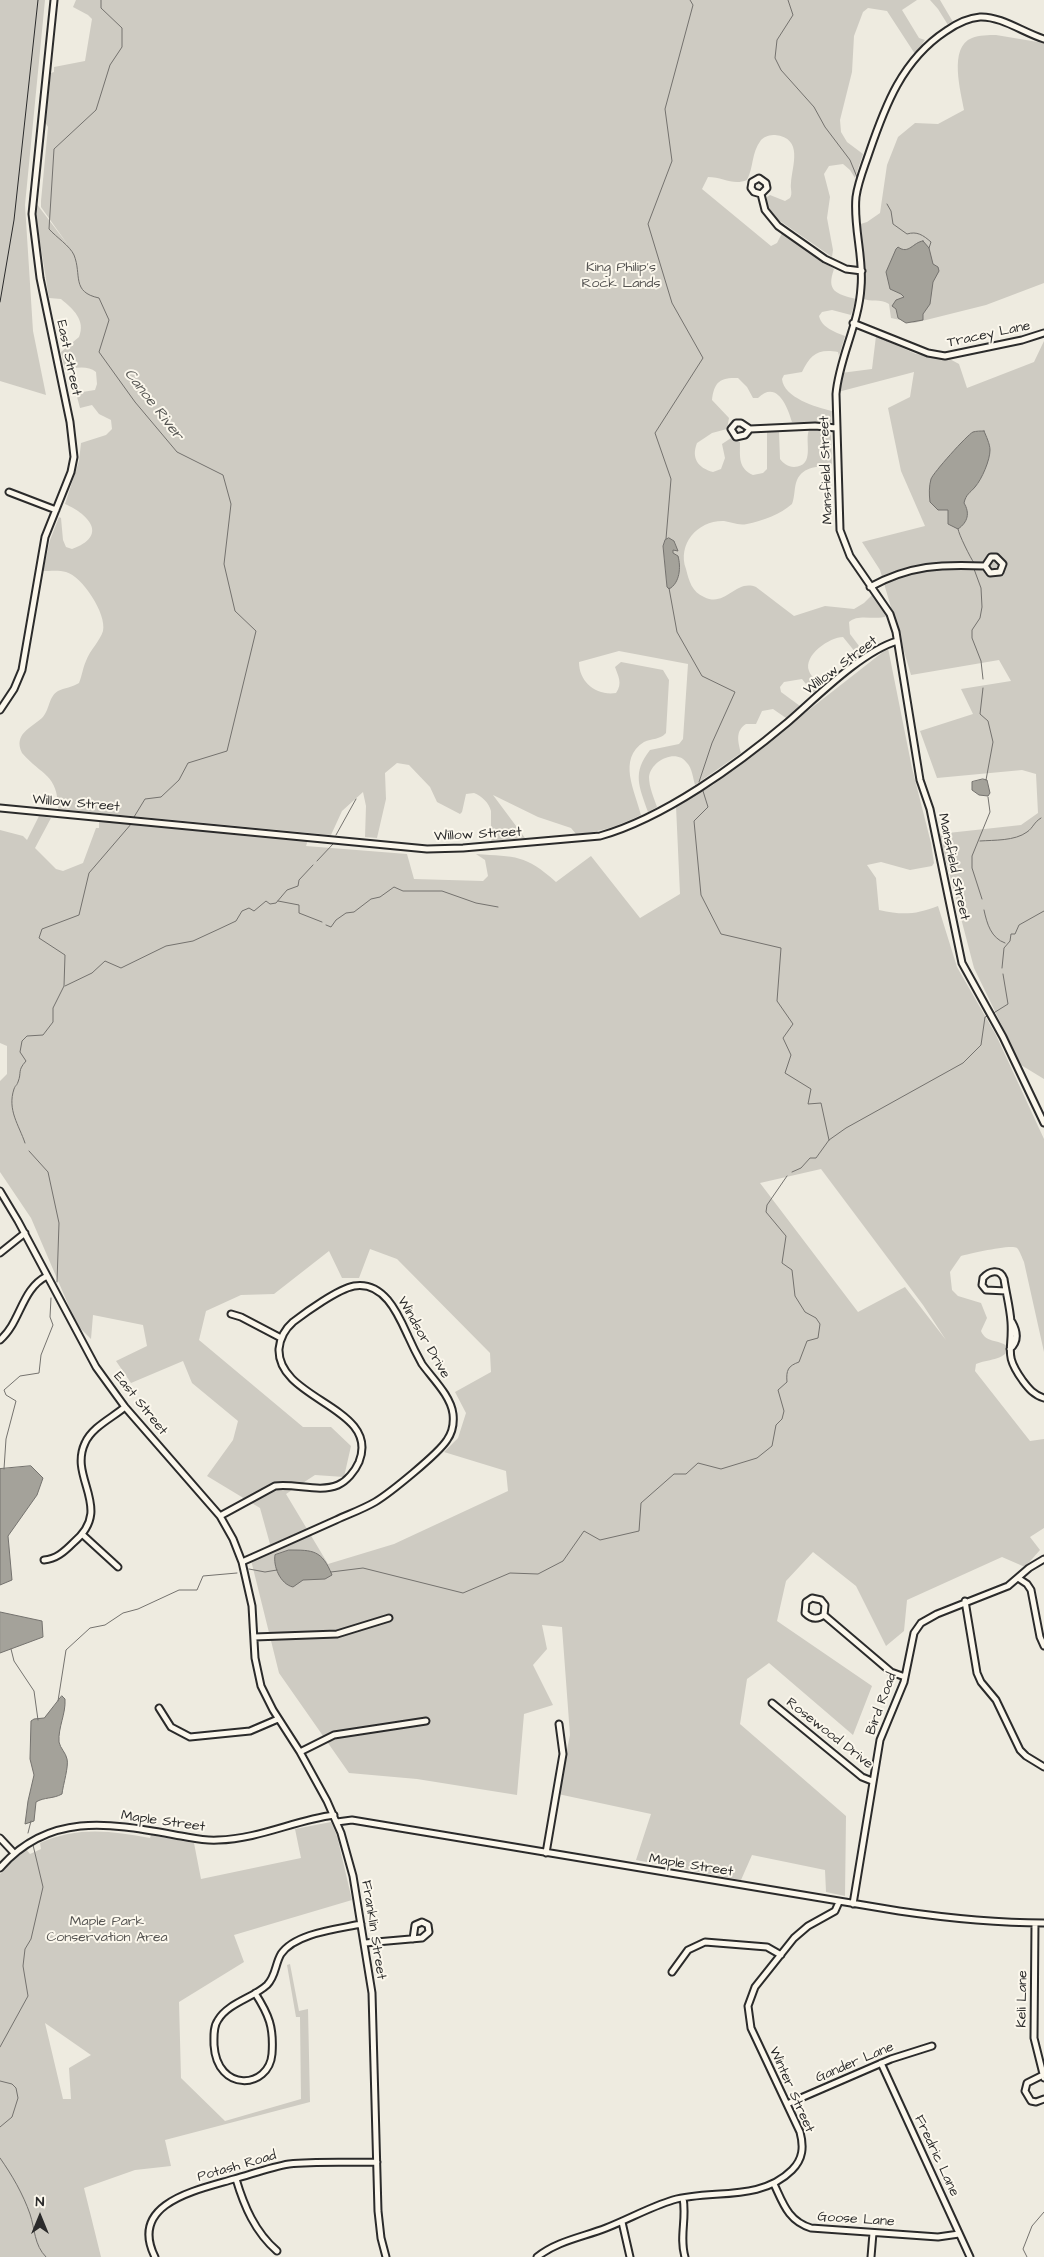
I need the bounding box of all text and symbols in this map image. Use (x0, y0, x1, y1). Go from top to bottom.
park label: King Philip’s Rock Lands (582, 260, 660, 292)
street label: Tracey Lane (946, 318, 1032, 352)
street label: East Street (52, 319, 84, 397)
water label: Canoe River (120, 366, 186, 444)
street label: Mansfield Street (817, 415, 837, 525)
street label: Willow Street (801, 633, 881, 699)
street label: Willow Street (32, 792, 120, 816)
street label: Mansfield Street (933, 812, 973, 922)
street label: Willow Street (434, 824, 522, 846)
street label: Windsor Drive (393, 1294, 453, 1382)
street label: East Street (109, 1369, 171, 1439)
street label: Bird Road (863, 1671, 901, 1737)
street label: Rosewood Drive (782, 1695, 876, 1773)
street label: Maple Street (120, 1808, 206, 1836)
street label: Maple Street (648, 1851, 734, 1881)
street label: Franklin Street (357, 1879, 389, 1981)
park label: Maple Park Conservation Area (46, 1914, 168, 1946)
street label: Keli Lane (1014, 1970, 1032, 2028)
street label: Gander Lane (813, 2039, 897, 2087)
street label: Winter Street (765, 2045, 817, 2135)
street label: Fredric Lane (910, 2113, 962, 2199)
street label: Potash Road (196, 2148, 278, 2186)
north arrow (15, 2192, 65, 2242)
text: N (36, 2192, 44, 2212)
street label: Goose Lane (817, 2209, 895, 2231)

